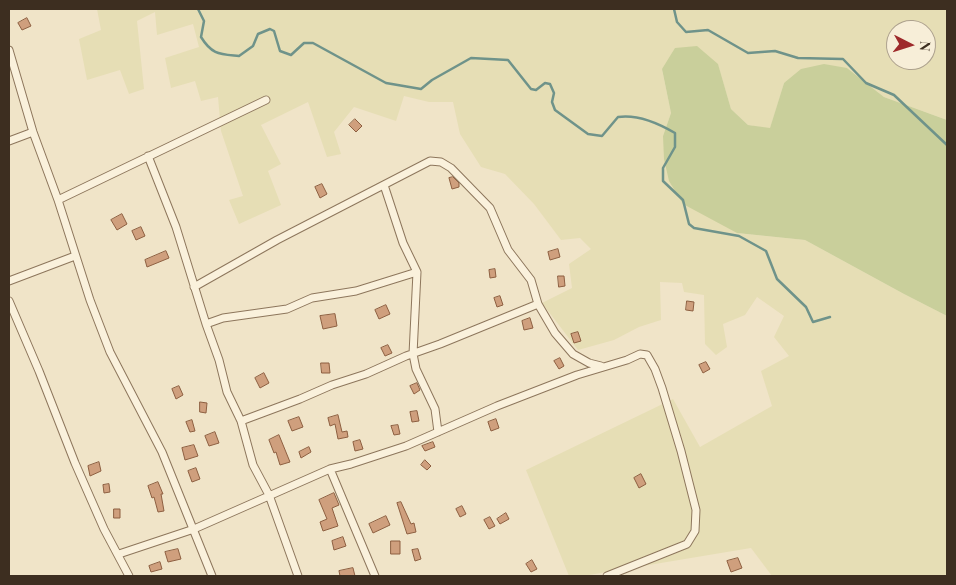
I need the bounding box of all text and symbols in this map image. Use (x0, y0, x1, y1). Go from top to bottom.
north arrow (886, 20, 936, 70)
text: N (916, 40, 935, 52)

